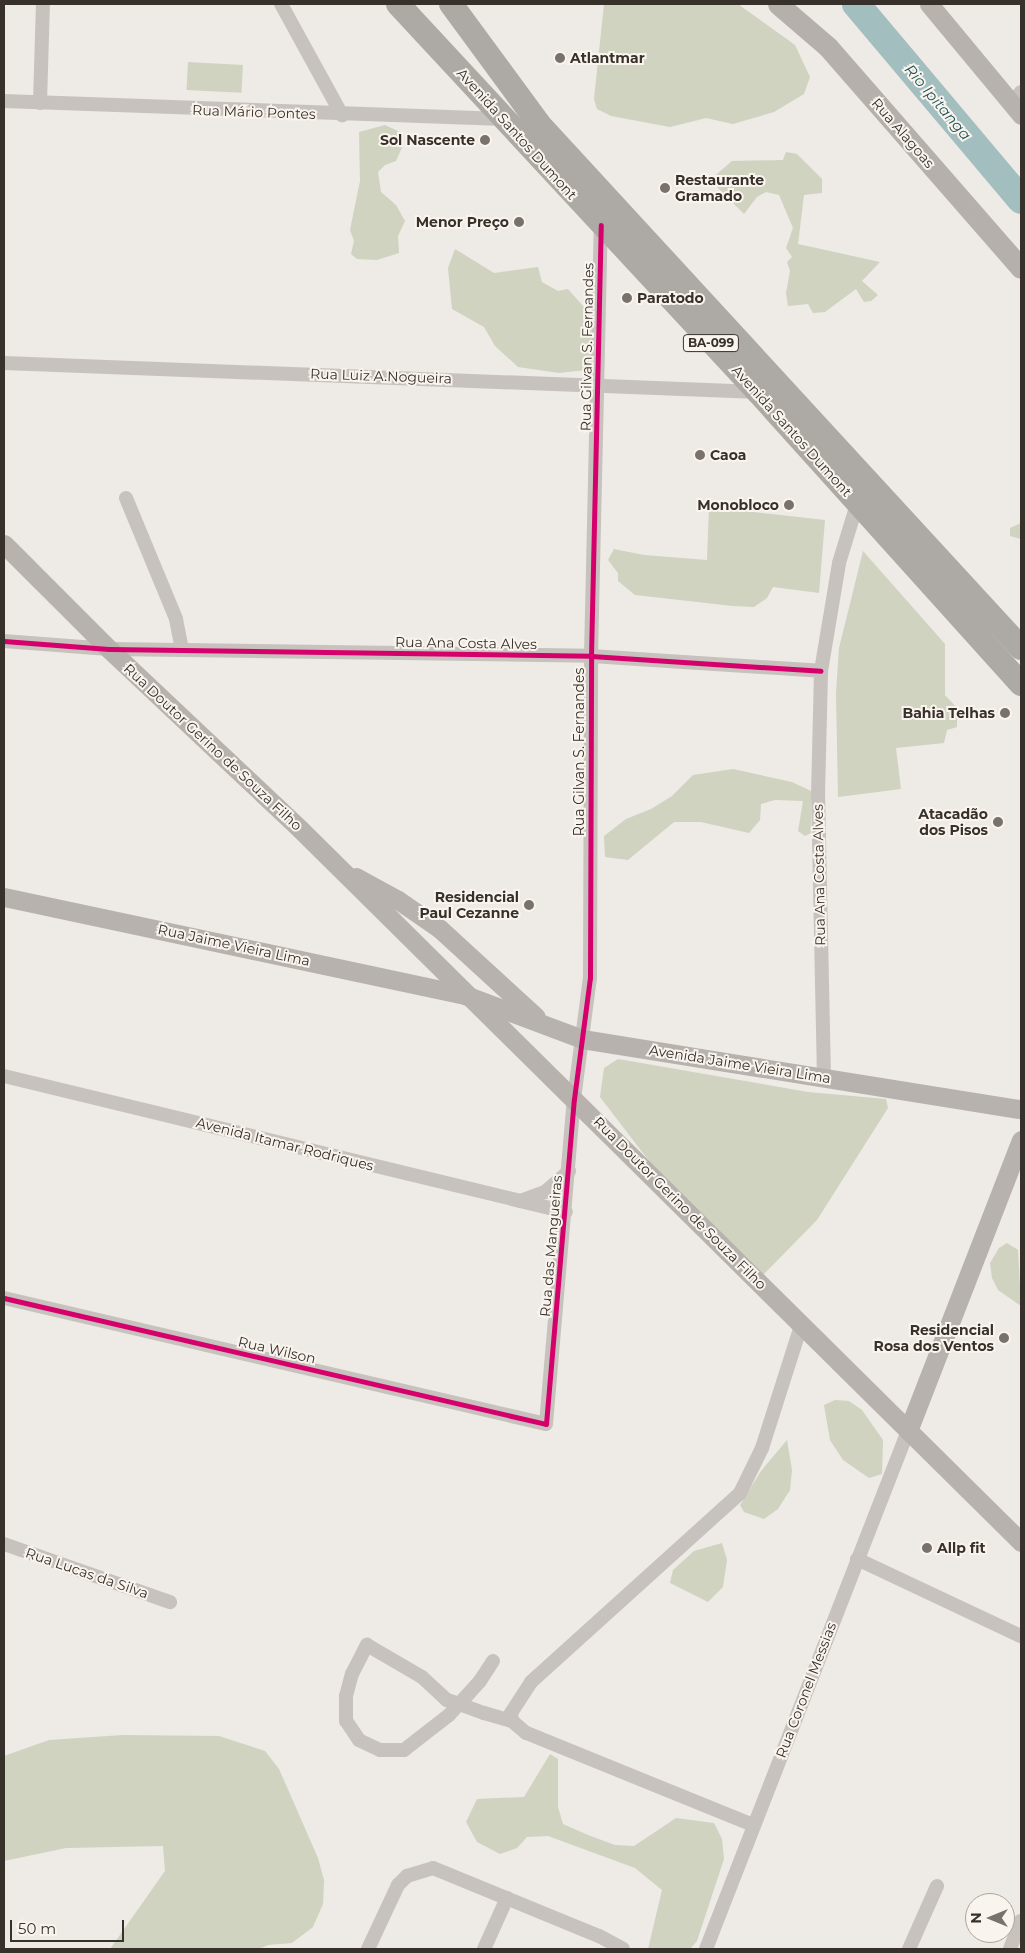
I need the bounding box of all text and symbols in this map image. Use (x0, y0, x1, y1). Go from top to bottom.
place label: Atlantmar (570, 50, 645, 66)
marker: Atlantmar (554, 52, 566, 64)
water label: Rio Ipitanga (901, 60, 975, 144)
street label: Avenida Santos Dumont (454, 65, 580, 203)
street label: Rua Alagoas (868, 95, 938, 171)
street label: Rua Mário Pontes (192, 101, 316, 123)
place label: Sol Nascente (380, 132, 475, 148)
marker: Sol Nascente (479, 134, 491, 146)
place label: Restaurante Gramado (675, 172, 764, 204)
marker: Restaurante Gramado (659, 182, 671, 194)
place label: Menor Preço (416, 214, 509, 230)
marker: Menor Preço (513, 216, 525, 228)
street label: Rua Gilvan S. Fernandes (577, 263, 597, 431)
place label: Paratodo (637, 290, 704, 306)
marker: Paratodo (621, 292, 633, 304)
road number: BA-099 (682, 333, 740, 352)
street label: Avenida Santos Dumont (729, 362, 855, 500)
street label: Rua Luiz A.Nogueira (310, 365, 452, 387)
place label: Caoa (710, 447, 746, 463)
marker: Caoa (694, 449, 706, 461)
place label: Monobloco (697, 497, 779, 513)
marker: Monobloco (783, 499, 795, 511)
street label: Rua Ana Costa Alves (395, 633, 537, 653)
street label: Rua Doutor Gerino de Souza Filho (121, 660, 305, 834)
street label: Rua Gilvan S. Fernandes (571, 668, 587, 836)
place label: Bahia Telhas (902, 705, 995, 721)
marker: Bahia Telhas (999, 707, 1011, 719)
street label: Rua Ana Costa Alves (809, 804, 829, 946)
place label: Atacadão dos Pisos (918, 806, 988, 839)
marker: Atacadão dos Pisos (992, 816, 1004, 828)
place label: Residencial Paul Cezanne (419, 889, 519, 922)
marker: Residencial Paul Cezanne (523, 899, 535, 911)
street label: Rua Jaime Vieira Lima (156, 921, 312, 969)
street label: Avenida Jaime Vieira Lima (648, 1041, 832, 1087)
street label: Rua Doutor Gerino de Souza Filho (590, 1113, 770, 1293)
street label: Avenida Itamar Rodriques (195, 1114, 375, 1174)
street label: Rua das Mangueiras (536, 1174, 566, 1318)
place label: Residencial Rosa dos Ventos (874, 1322, 994, 1354)
marker: Residencial Rosa dos Ventos (998, 1332, 1010, 1344)
street label: Rua Wilson (236, 1333, 318, 1367)
place label: Allp fit (937, 1540, 986, 1556)
marker: Allp fit (921, 1542, 933, 1554)
street label: Rua Lucas da Silva (23, 1544, 151, 1602)
street label: Rua Coronel Messias (772, 1620, 840, 1760)
north arrow (965, 1893, 1015, 1943)
scale bar (12, 1910, 126, 1942)
text: N (967, 1912, 985, 1924)
text: 50 m (18, 1919, 56, 1938)

